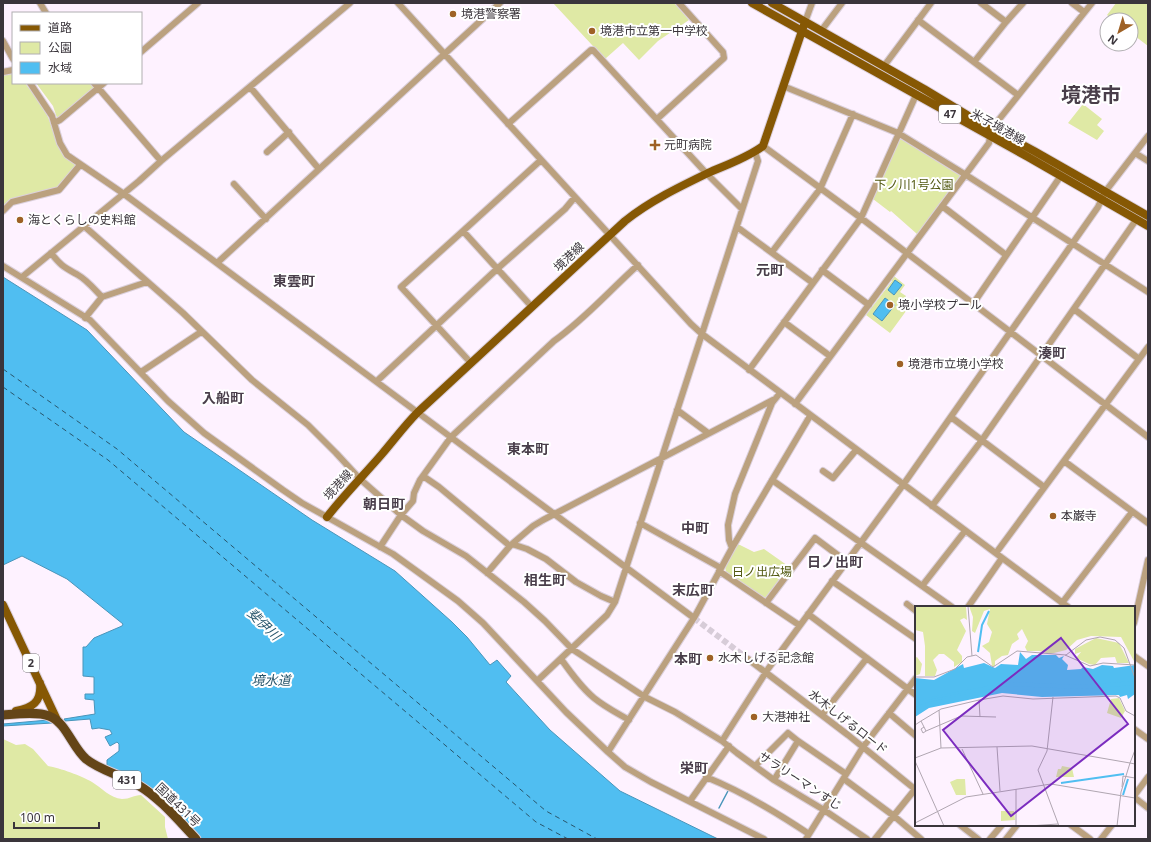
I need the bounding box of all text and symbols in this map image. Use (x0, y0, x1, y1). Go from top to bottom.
place label: 境港警察署 (461, 5, 521, 22)
marker: 境港警察署 (448, 9, 458, 19)
legend (12, 12, 142, 84)
north arrow (1099, 12, 1139, 52)
text: 道路 (48, 19, 72, 36)
place label: 境港市立第一中学校 (600, 22, 708, 39)
marker: 境港市立第一中学校 (587, 26, 597, 36)
text: N (1104, 32, 1121, 49)
text: 公園 (48, 39, 72, 56)
text: 水域 (48, 59, 72, 76)
district label: 境港市 (1061, 81, 1121, 108)
road number: 47 (939, 105, 961, 123)
street label: 米子境港線 (968, 105, 1029, 149)
place label: 元町病院 (664, 136, 712, 153)
marker: 元町病院 (649, 139, 661, 151)
park label: 下ノ川1号公園 (875, 176, 953, 193)
place label: 海とくらしの史料館 (28, 211, 136, 228)
marker: 海とくらしの史料館 (15, 215, 25, 225)
street label: 境港線 (550, 238, 588, 275)
district label: 元町 (756, 260, 784, 279)
district label: 東雲町 (273, 271, 315, 290)
place label: 境小学校プール (898, 296, 982, 313)
marker: 境小学校プール (885, 300, 895, 310)
district label: 湊町 (1038, 343, 1066, 362)
place label: 境港市立境小学校 (908, 355, 1004, 372)
marker: 境港市立境小学校 (895, 359, 905, 369)
district label: 入船町 (202, 388, 244, 407)
district label: 東本町 (507, 439, 549, 458)
street label: 境港線 (319, 466, 356, 504)
district label: 朝日町 (363, 494, 405, 513)
place label: 本巌寺 (1061, 507, 1097, 524)
marker: 本巌寺 (1048, 511, 1058, 521)
district label: 中町 (681, 518, 709, 537)
district label: 日ノ出町 (807, 552, 863, 571)
park label: 日ノ出広場 (732, 563, 792, 580)
district label: 相生町 (524, 570, 566, 589)
district label: 末広町 (672, 580, 714, 599)
water label: 斐伊川 (244, 604, 286, 645)
inset map (915, 606, 1135, 826)
district label: 本町 (674, 649, 702, 668)
place label: 水木しげる記念館 (718, 649, 814, 666)
marker: 水木しげる記念館 (705, 653, 715, 663)
road number: 2 (23, 654, 39, 672)
water label: 境水道 (251, 671, 292, 689)
street label: 水木しげるロード (805, 685, 891, 758)
place label: 大港神社 (762, 708, 810, 725)
marker: 大港神社 (749, 712, 759, 722)
street label: サラリーマンすじ (755, 747, 845, 814)
district label: 栄町 (680, 758, 708, 777)
road number: 431 (113, 771, 141, 789)
street label: 国道431号 (152, 779, 205, 830)
scale bar (14, 804, 99, 830)
text: 100 m (20, 809, 55, 826)

